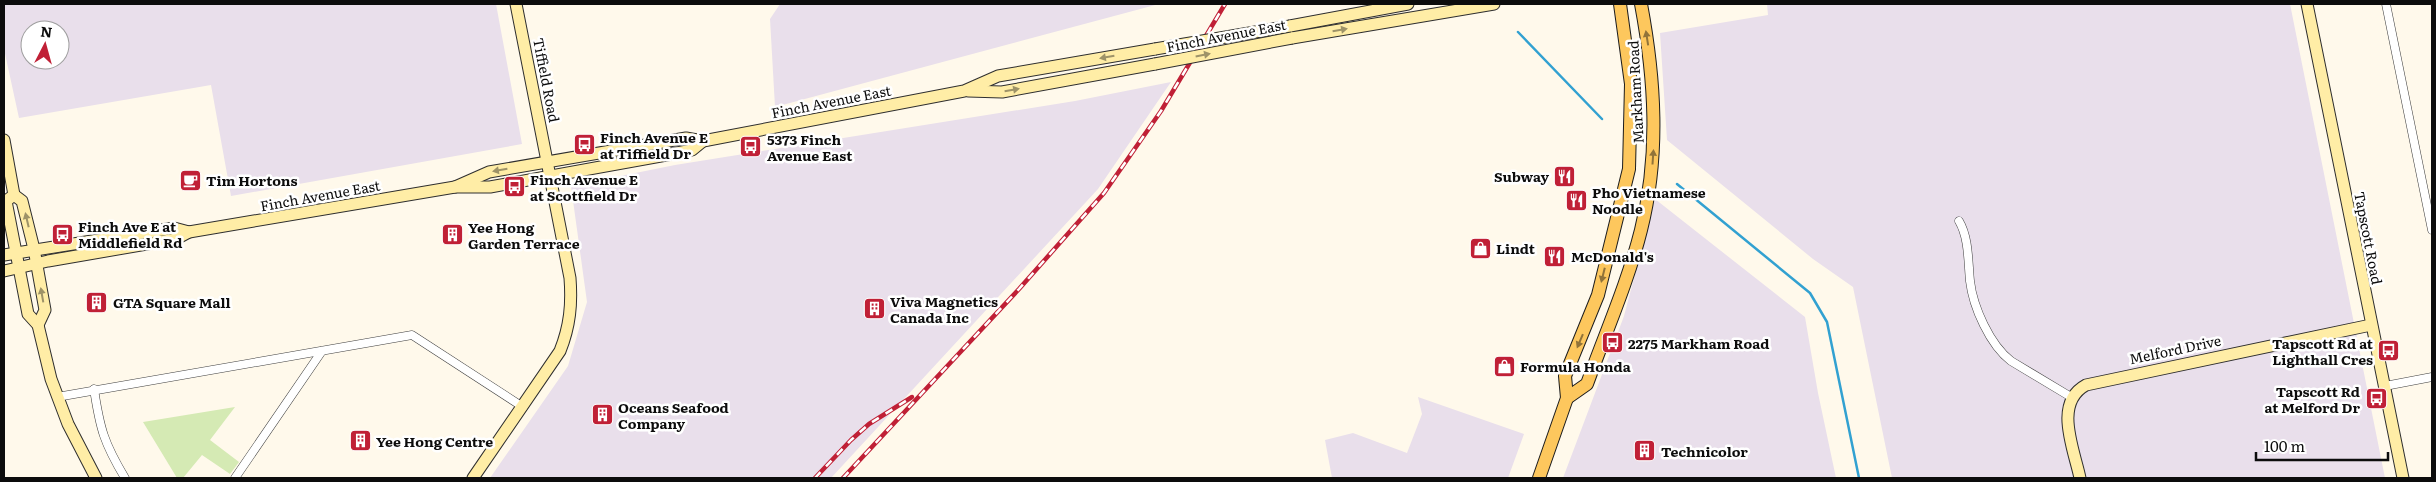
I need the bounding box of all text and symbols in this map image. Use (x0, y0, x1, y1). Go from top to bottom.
street label: Finch Avenue East (1164, 14, 1288, 56)
north arrow (20, 20, 70, 70)
text: N (40, 21, 54, 42)
one-way arrow (1333, 25, 1349, 33)
one-way arrow (1643, 29, 1651, 45)
street label: Tiffield Road (529, 36, 565, 124)
street label: Markham Road (1622, 40, 1648, 144)
one-way arrow (1195, 50, 1211, 58)
one-way arrow (1098, 54, 1114, 62)
street label: Finch Avenue East (769, 80, 893, 122)
one-way arrow (1005, 86, 1021, 94)
place label: Finch Avenue E at Tiffield Dr (600, 127, 708, 163)
place label: 5373 Finch Avenue East (767, 129, 853, 165)
bus stop icon: Finch Avenue E at Tiffield Dr (572, 133, 596, 157)
bus stop icon: 5373 Finch Avenue East (739, 135, 763, 159)
one-way arrow (1649, 149, 1657, 165)
restaurant icon: Subway (1553, 164, 1577, 188)
one-way arrow (491, 166, 507, 174)
place label: Subway (1494, 166, 1549, 186)
cafe icon: Tim Hortons (178, 168, 202, 192)
place label: Finch Avenue E at Scottfield Dr (530, 169, 638, 205)
place label: Tim Hortons (206, 170, 297, 190)
street label: Finch Avenue East (258, 175, 382, 215)
bus stop icon: Finch Avenue E at Scottfield Dr (502, 175, 526, 199)
place label: Pho Vietnamese Noodle (1592, 182, 1706, 218)
restaurant icon: Pho Vietnamese Noodle (1564, 188, 1588, 212)
street label: Tapscott Road (2350, 190, 2388, 287)
one-way arrow (23, 212, 31, 227)
place label: Finch Ave E at Middlefield Rd (78, 216, 182, 252)
place label: Yee Hong Garden Terrace (468, 217, 580, 253)
bus stop icon: Finch Ave E at Middlefield Rd (50, 222, 74, 246)
building icon: Yee Hong Garden Terrace (440, 223, 464, 247)
shop icon: Lindt (1468, 236, 1492, 260)
place label: Lindt (1496, 238, 1536, 258)
restaurant icon: McDonald's (1543, 244, 1567, 268)
place label: McDonald's (1571, 246, 1654, 266)
one-way arrow (1599, 267, 1607, 282)
one-way arrow (37, 287, 45, 303)
building icon: GTA Square Mall (85, 290, 109, 314)
place label: Viva Magnetics Canada Inc (890, 291, 998, 327)
place label: GTA Square Mall (113, 292, 231, 312)
building icon: Viva Magnetics Canada Inc (862, 297, 886, 321)
street label: Melford Drive (2127, 330, 2223, 368)
bus stop icon: 2275 Markham Road (1600, 331, 1624, 355)
place label: 2275 Markham Road (1628, 333, 1769, 353)
place label: Tapscott Rd at Lighthall Cres (2272, 333, 2374, 369)
one-way arrow (1576, 334, 1584, 349)
bus stop icon: Tapscott Rd at Lighthall Cres (2377, 339, 2401, 363)
shop icon: Formula Honda (1492, 354, 1516, 378)
place label: Formula Honda (1520, 356, 1632, 376)
place label: Tapscott Rd at Melford Dr (2264, 381, 2360, 417)
bus stop icon: Tapscott Rd at Melford Dr (2364, 387, 2388, 411)
place label: Oceans Seafood Company (618, 397, 729, 433)
building icon: Oceans Seafood Company (590, 403, 614, 427)
building icon: Yee Hong Centre (348, 429, 372, 453)
scale bar (2256, 430, 2388, 462)
place label: Yee Hong Centre (376, 431, 493, 451)
text: 100 m (2264, 434, 2305, 457)
building icon: Technicolor (1633, 439, 1657, 463)
place label: Technicolor (1661, 441, 1748, 461)

